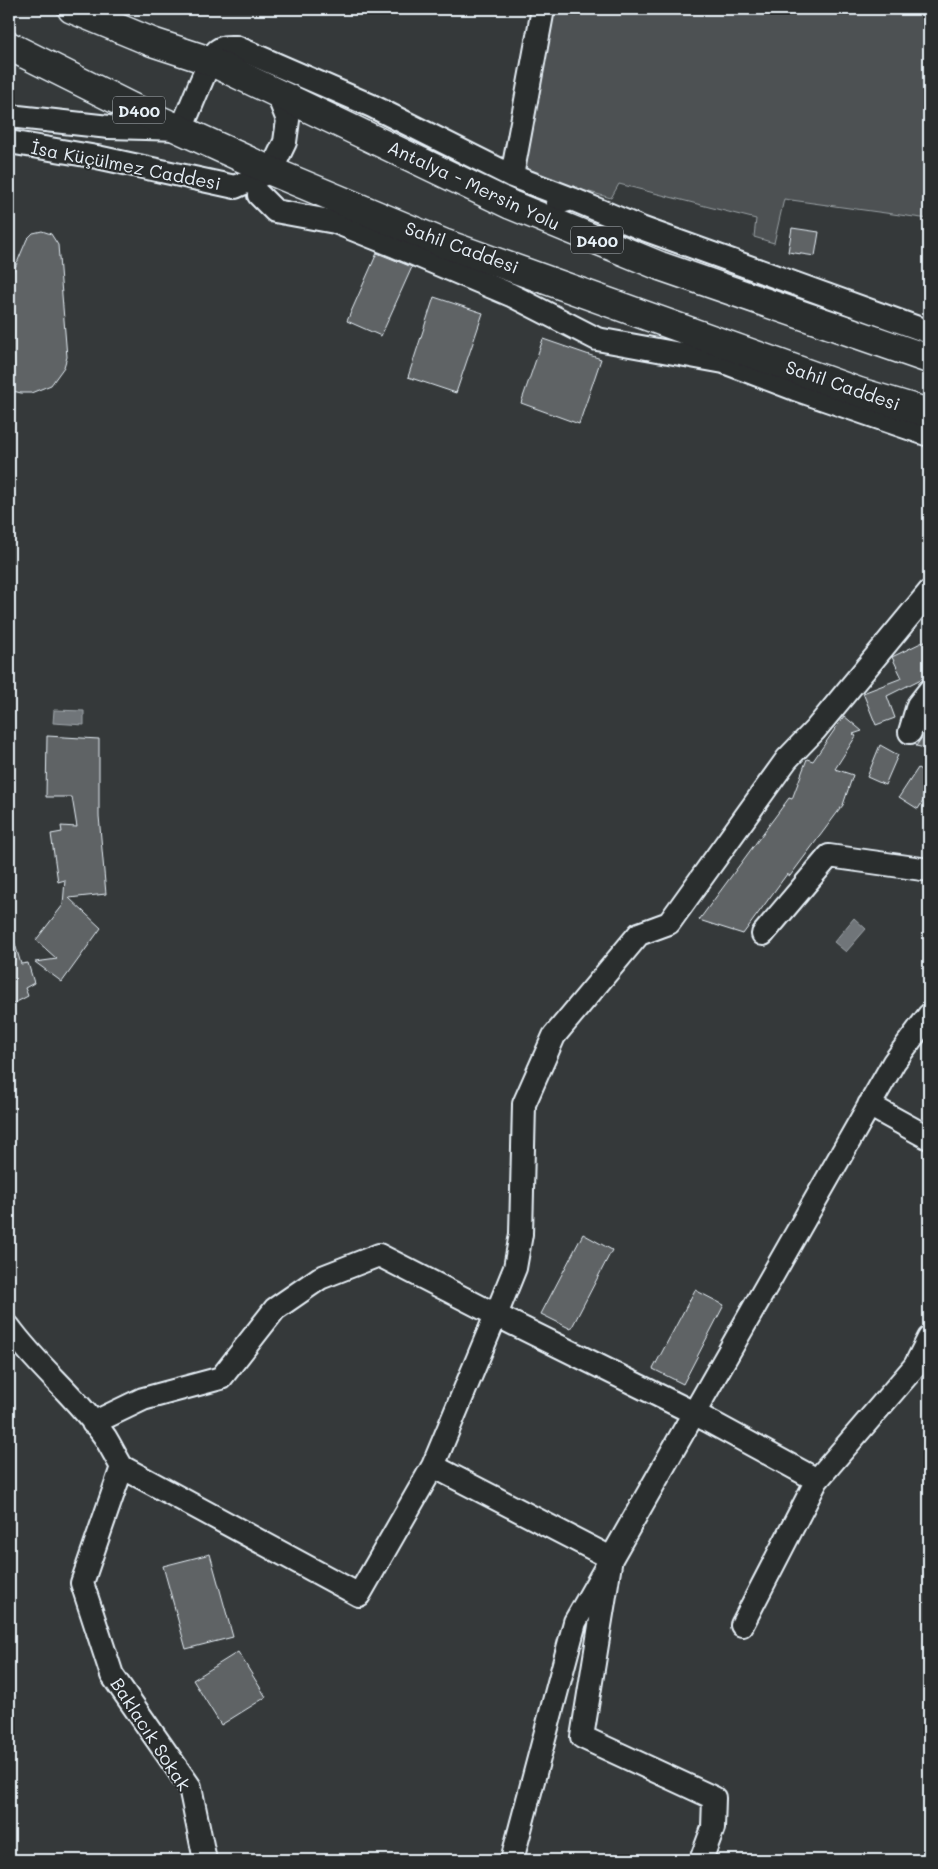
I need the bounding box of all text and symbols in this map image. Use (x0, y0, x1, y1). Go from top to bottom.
road number: D400 (113, 96, 165, 124)
street label: İsa Küçülmez Caddesi (29, 135, 223, 195)
street label: Antalya - Mersin Yolu (384, 135, 564, 235)
street label: Sahil Caddesi (402, 215, 522, 279)
road number: D400 (571, 226, 623, 254)
street label: Sahil Caddesi (783, 354, 903, 416)
street label: Baklacık Sokak (105, 1673, 197, 1795)

